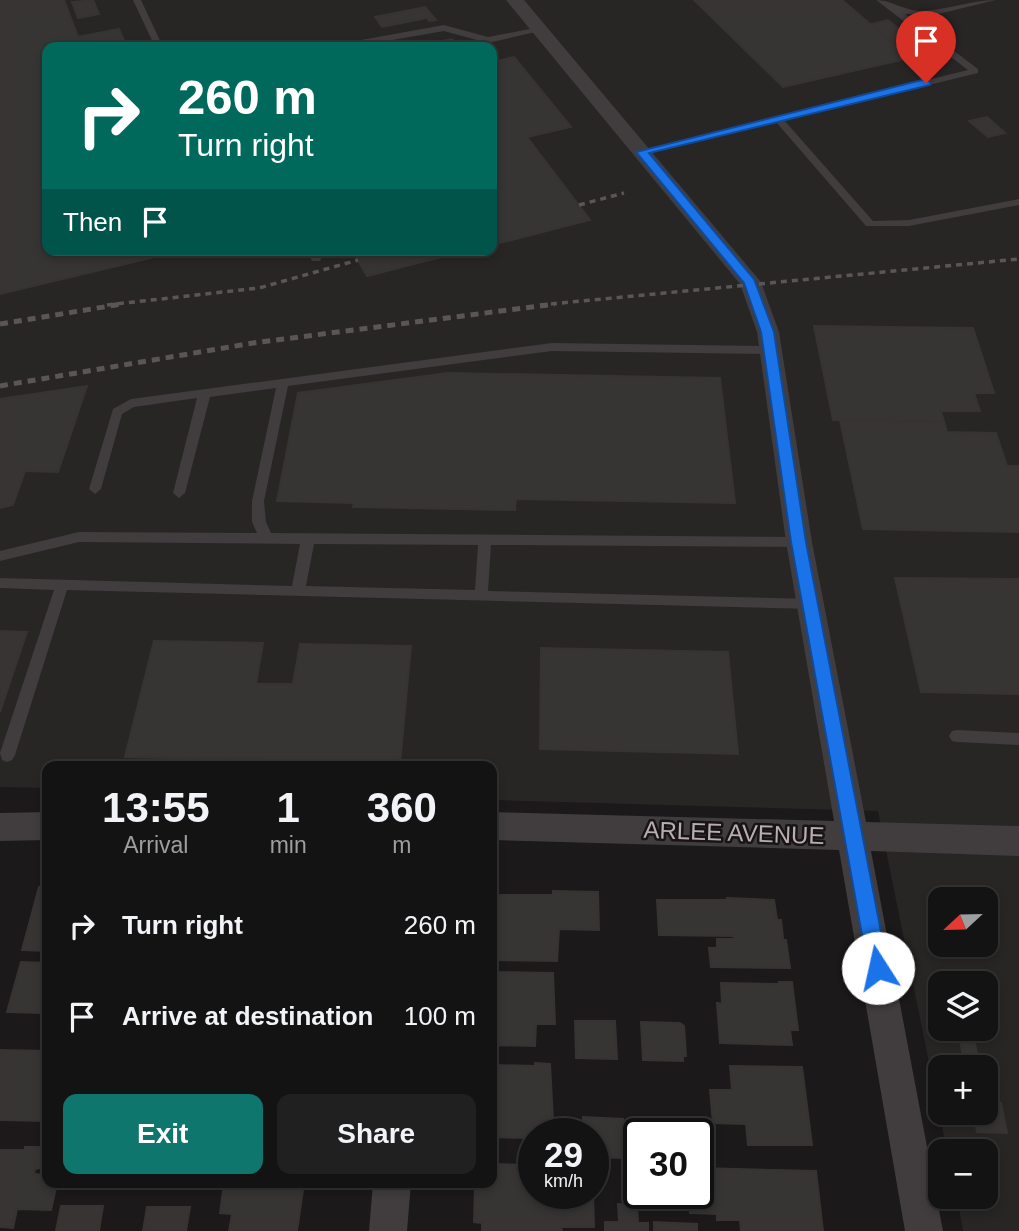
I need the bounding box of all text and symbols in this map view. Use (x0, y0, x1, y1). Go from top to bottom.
pin (896, 11, 956, 83)
icon: arrive (907, 22, 945, 60)
icon: right (63, 70, 154, 161)
text: 260 m (178, 70, 317, 124)
text: Turn right (178, 127, 314, 163)
icon: arrive (136, 203, 174, 241)
text: Then (63, 207, 122, 237)
text: 13:55 (102, 784, 210, 831)
text: 1 (276, 784, 300, 831)
text: 360 (367, 784, 437, 831)
street label: ARLEE AVENUE (643, 816, 825, 849)
text: Arrival (123, 832, 188, 858)
text: min (270, 832, 307, 858)
text: m (392, 832, 411, 858)
north arrow (928, 887, 998, 957)
map controls (928, 887, 998, 1209)
icon: right (63, 907, 101, 945)
text: Turn right (122, 910, 243, 940)
text: 260 m (404, 910, 476, 940)
position arrow (841, 931, 915, 1005)
button: layers (928, 971, 998, 1041)
icon: arrive (63, 998, 101, 1036)
text: Arrive at destination (122, 1001, 373, 1031)
text: 100 m (404, 1001, 476, 1031)
button: + (928, 1055, 998, 1125)
button: Exit (63, 1094, 263, 1174)
button: Share (277, 1094, 476, 1174)
speed limit sign: 30 (623, 1118, 714, 1209)
text: 29 (544, 1135, 583, 1174)
button: − (928, 1139, 998, 1209)
text: km/h (544, 1171, 583, 1191)

